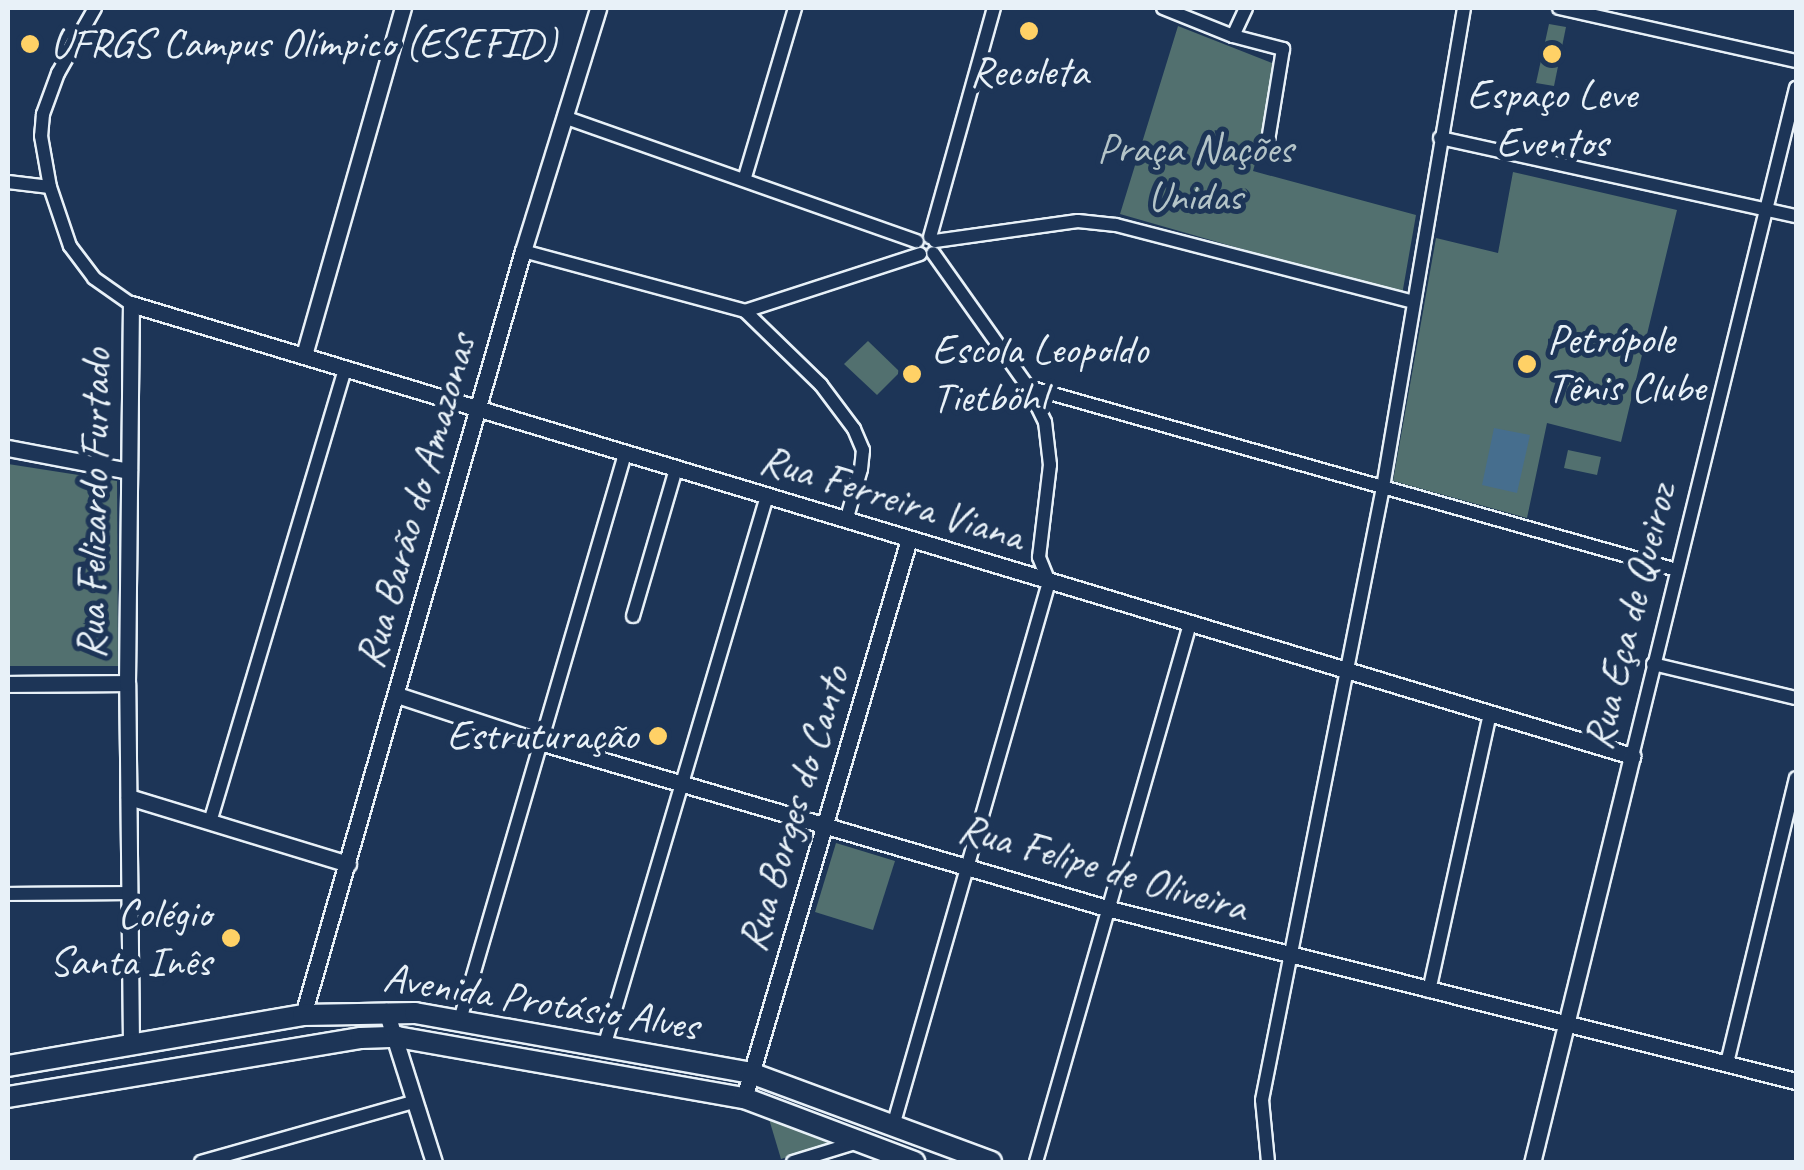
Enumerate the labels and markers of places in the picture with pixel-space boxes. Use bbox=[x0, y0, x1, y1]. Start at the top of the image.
place label: UFRGS Campus Olímpico (ESEFID) bbox=[50, 19, 556, 69]
marker: Recoleta bbox=[1018, 20, 1040, 42]
marker: UFRGS Campus Olímpico (ESEFID) bbox=[19, 33, 41, 55]
marker: Espaço Leve Eventos bbox=[1541, 43, 1563, 65]
place label: Recoleta bbox=[970, 47, 1088, 97]
place label: Espaço Leve Eventos bbox=[1467, 70, 1637, 168]
place label: Petrópole Tênis Clube bbox=[1547, 315, 1706, 414]
place label: Escola Leopoldo Tietböhl bbox=[932, 325, 1148, 424]
marker: Petrópole Tênis Clube bbox=[1516, 353, 1538, 375]
marker: Escola Leopoldo Tietböhl bbox=[901, 363, 923, 385]
place label: Estruturação bbox=[447, 711, 638, 761]
marker: Estruturação bbox=[647, 725, 669, 747]
place label: Colégio Santa Inês bbox=[50, 889, 211, 988]
marker: Colégio Santa Inês bbox=[220, 927, 242, 949]

